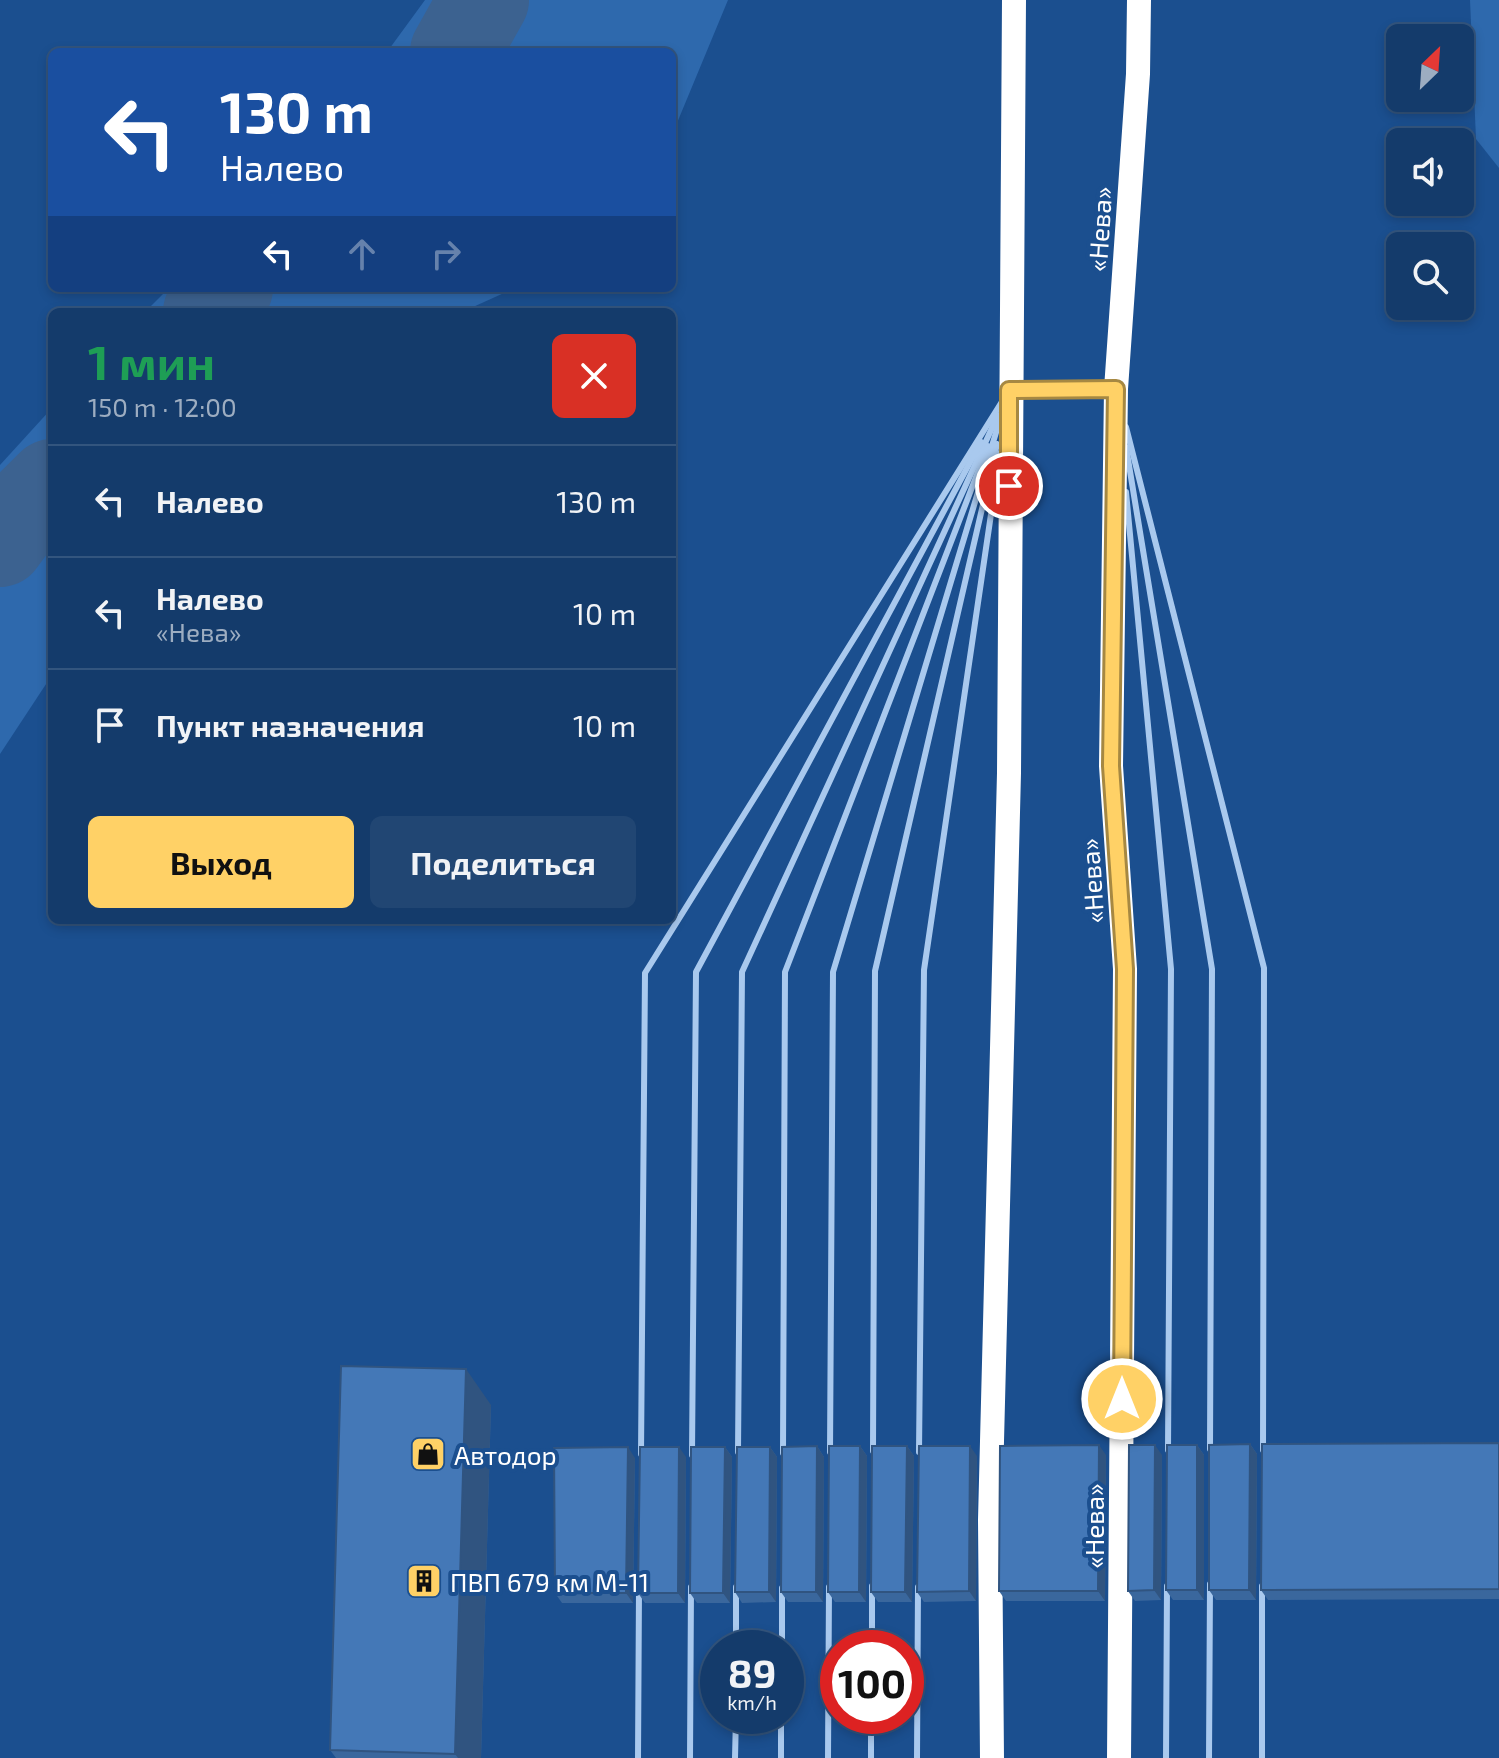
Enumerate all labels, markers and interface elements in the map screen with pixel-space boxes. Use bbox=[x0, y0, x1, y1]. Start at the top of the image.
north arrow bbox=[1386, 24, 1474, 112]
map controls bbox=[1386, 24, 1474, 320]
text: 130 m bbox=[220, 77, 373, 144]
icon: left bbox=[88, 80, 192, 184]
button: sound bbox=[1386, 128, 1474, 216]
text: Налево bbox=[220, 145, 344, 188]
street label: «Нева» bbox=[1081, 185, 1117, 273]
icon: left bbox=[256, 232, 300, 276]
icon: ahead bbox=[340, 232, 384, 276]
icon: right bbox=[424, 232, 468, 276]
button: search bbox=[1386, 232, 1474, 320]
text: 1 мин bbox=[88, 332, 215, 390]
button: close bbox=[552, 334, 636, 418]
text: 150 m · 12:00 bbox=[88, 391, 237, 422]
pin bbox=[975, 452, 1043, 520]
icon: arrive bbox=[987, 464, 1031, 508]
icon: left bbox=[88, 479, 132, 523]
text: Налево bbox=[156, 483, 264, 519]
text: 130 m bbox=[556, 483, 636, 519]
text: Налево bbox=[156, 580, 264, 616]
icon: left bbox=[88, 591, 132, 635]
text: 10 m bbox=[573, 595, 636, 631]
text: «Нева» bbox=[156, 616, 241, 647]
icon: arrive bbox=[88, 703, 132, 747]
text: Пункт назначения bbox=[156, 707, 424, 743]
text: 10 m bbox=[573, 707, 636, 743]
button: Выход bbox=[88, 816, 354, 908]
button: Поделиться bbox=[370, 816, 636, 908]
street label: «Нева» bbox=[1073, 837, 1109, 925]
position arrow bbox=[1080, 1357, 1164, 1441]
shop icon: Автодор bbox=[409, 1435, 447, 1473]
place label: Автодор bbox=[454, 1439, 557, 1470]
street label: «Нева» bbox=[1078, 1483, 1109, 1569]
building icon: ПВП 679 км М-11 bbox=[405, 1562, 443, 1600]
place label: ПВП 679 км М-11 bbox=[450, 1566, 649, 1597]
speed limit sign: 100 bbox=[820, 1630, 924, 1734]
text: 89 bbox=[728, 1648, 776, 1696]
text: km/h bbox=[727, 1690, 777, 1714]

